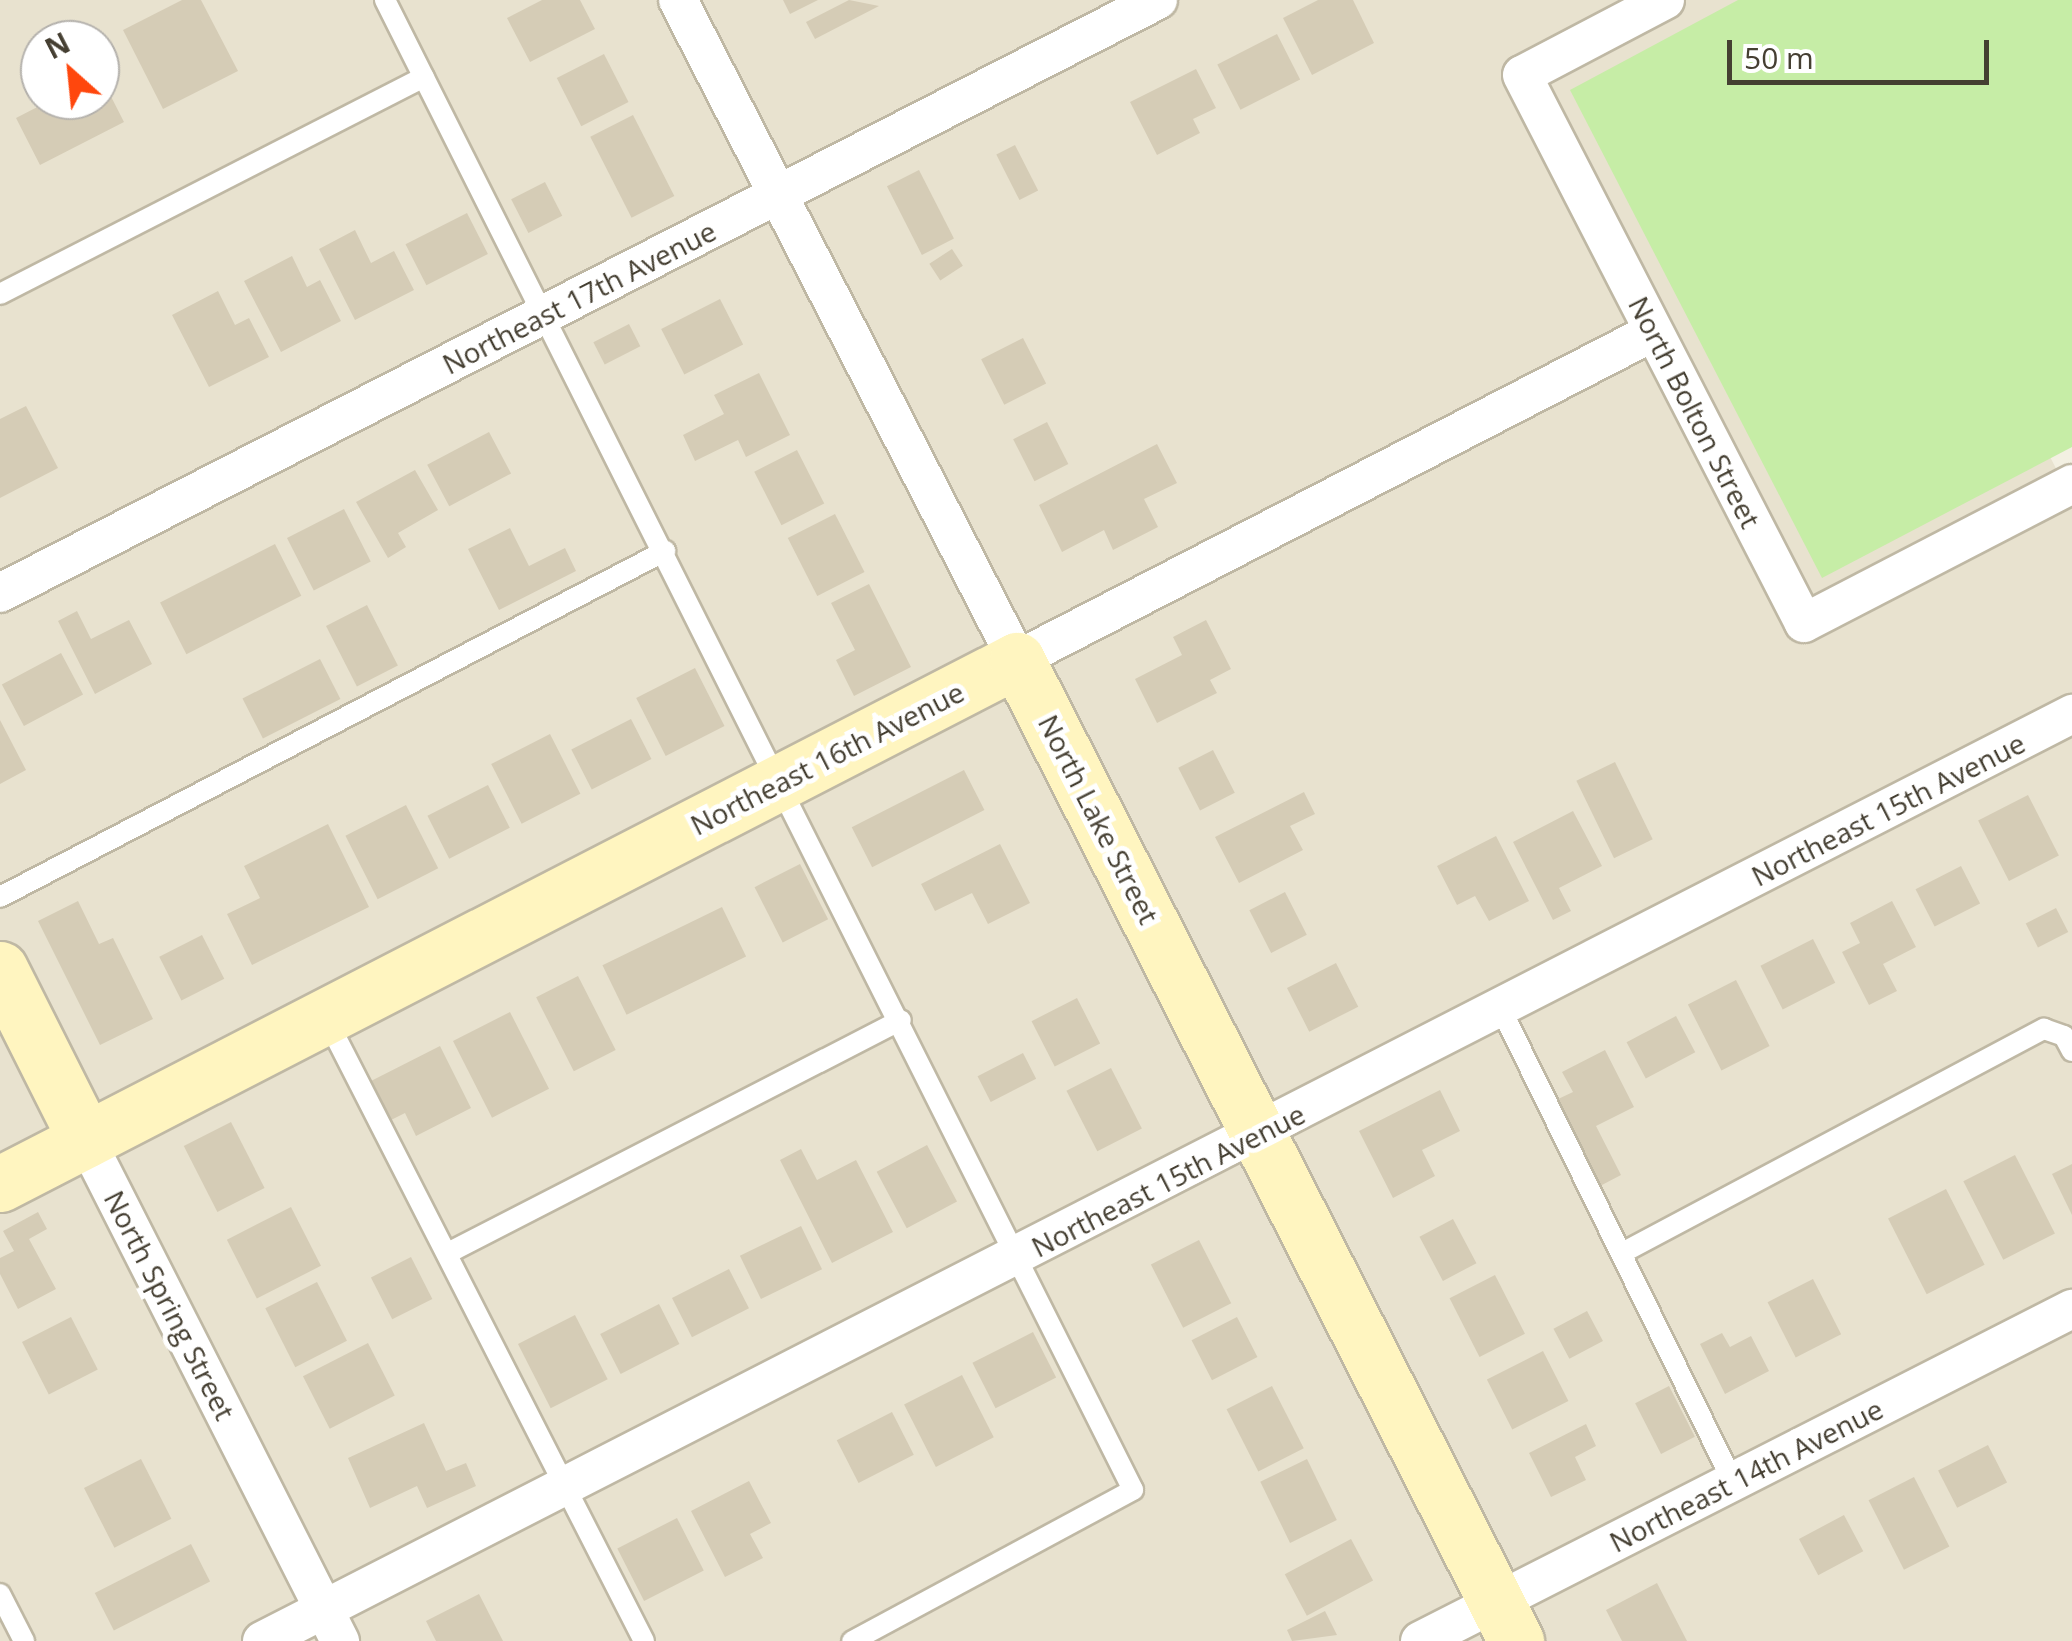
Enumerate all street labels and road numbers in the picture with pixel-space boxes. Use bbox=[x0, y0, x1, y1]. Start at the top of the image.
street label: Northeast 17th Avenue bbox=[437, 213, 721, 381]
street label: North Bolton Street bbox=[1622, 291, 1768, 533]
street label: Northeast 16th Avenue bbox=[685, 674, 969, 842]
street label: North Lake Street bbox=[1032, 709, 1166, 929]
street label: Northeast 15th Avenue bbox=[1746, 725, 2030, 893]
street label: Northeast 15th Avenue bbox=[1026, 1096, 1310, 1264]
street label: North Spring Street bbox=[98, 1185, 242, 1425]
street label: Northeast 14th Avenue bbox=[1604, 1391, 1888, 1559]

